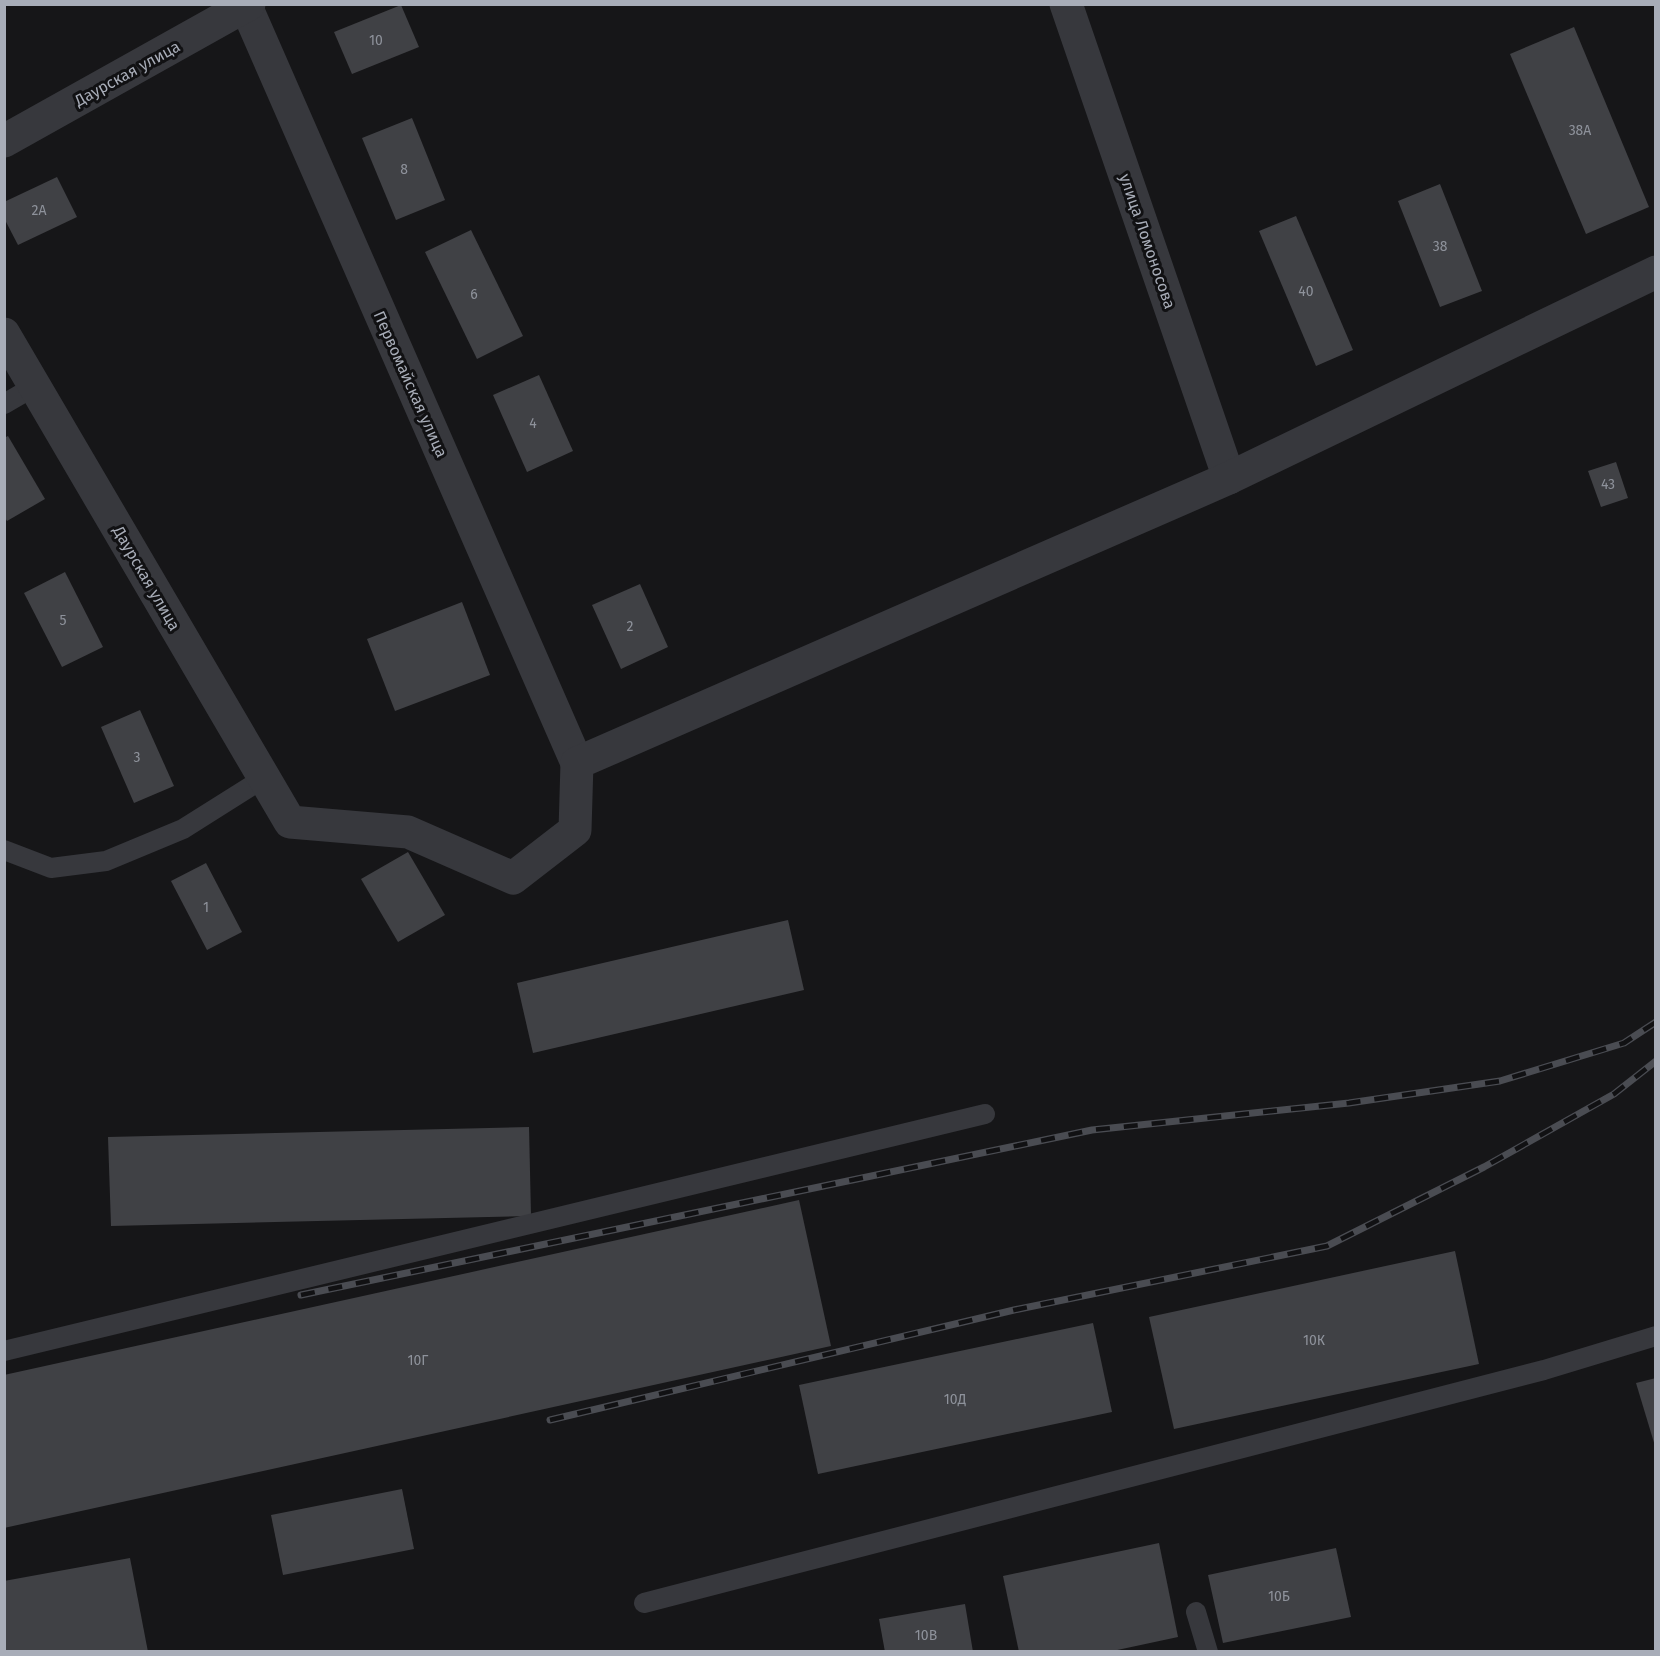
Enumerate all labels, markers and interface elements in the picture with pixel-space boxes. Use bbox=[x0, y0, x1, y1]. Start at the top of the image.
house number: 10 bbox=[369, 32, 383, 49]
street label: Даурская улица bbox=[70, 37, 183, 111]
house number: 38А bbox=[1569, 122, 1591, 139]
house number: 8 bbox=[400, 161, 408, 178]
street label: улица Ломоносова bbox=[1115, 171, 1180, 311]
house number: 2А bbox=[32, 202, 46, 219]
house number: 38 bbox=[1433, 238, 1448, 255]
house number: 40 bbox=[1298, 283, 1314, 300]
house number: 6 bbox=[470, 286, 478, 303]
street label: Первомайская улица bbox=[370, 308, 451, 460]
house number: 4 bbox=[529, 415, 537, 432]
house number: 43 bbox=[1601, 476, 1615, 493]
street label: Даурская улица bbox=[108, 522, 184, 634]
house number: 5 bbox=[59, 612, 67, 629]
house number: 2 bbox=[627, 618, 634, 635]
house number: 3 bbox=[134, 749, 141, 766]
house number: 1 bbox=[203, 899, 209, 916]
house number: 10К bbox=[1303, 1332, 1326, 1349]
house number: 10Г bbox=[408, 1352, 429, 1369]
house number: 10Д bbox=[944, 1391, 966, 1408]
house number: 10Б bbox=[1268, 1588, 1290, 1605]
house number: 10В bbox=[915, 1627, 937, 1644]

